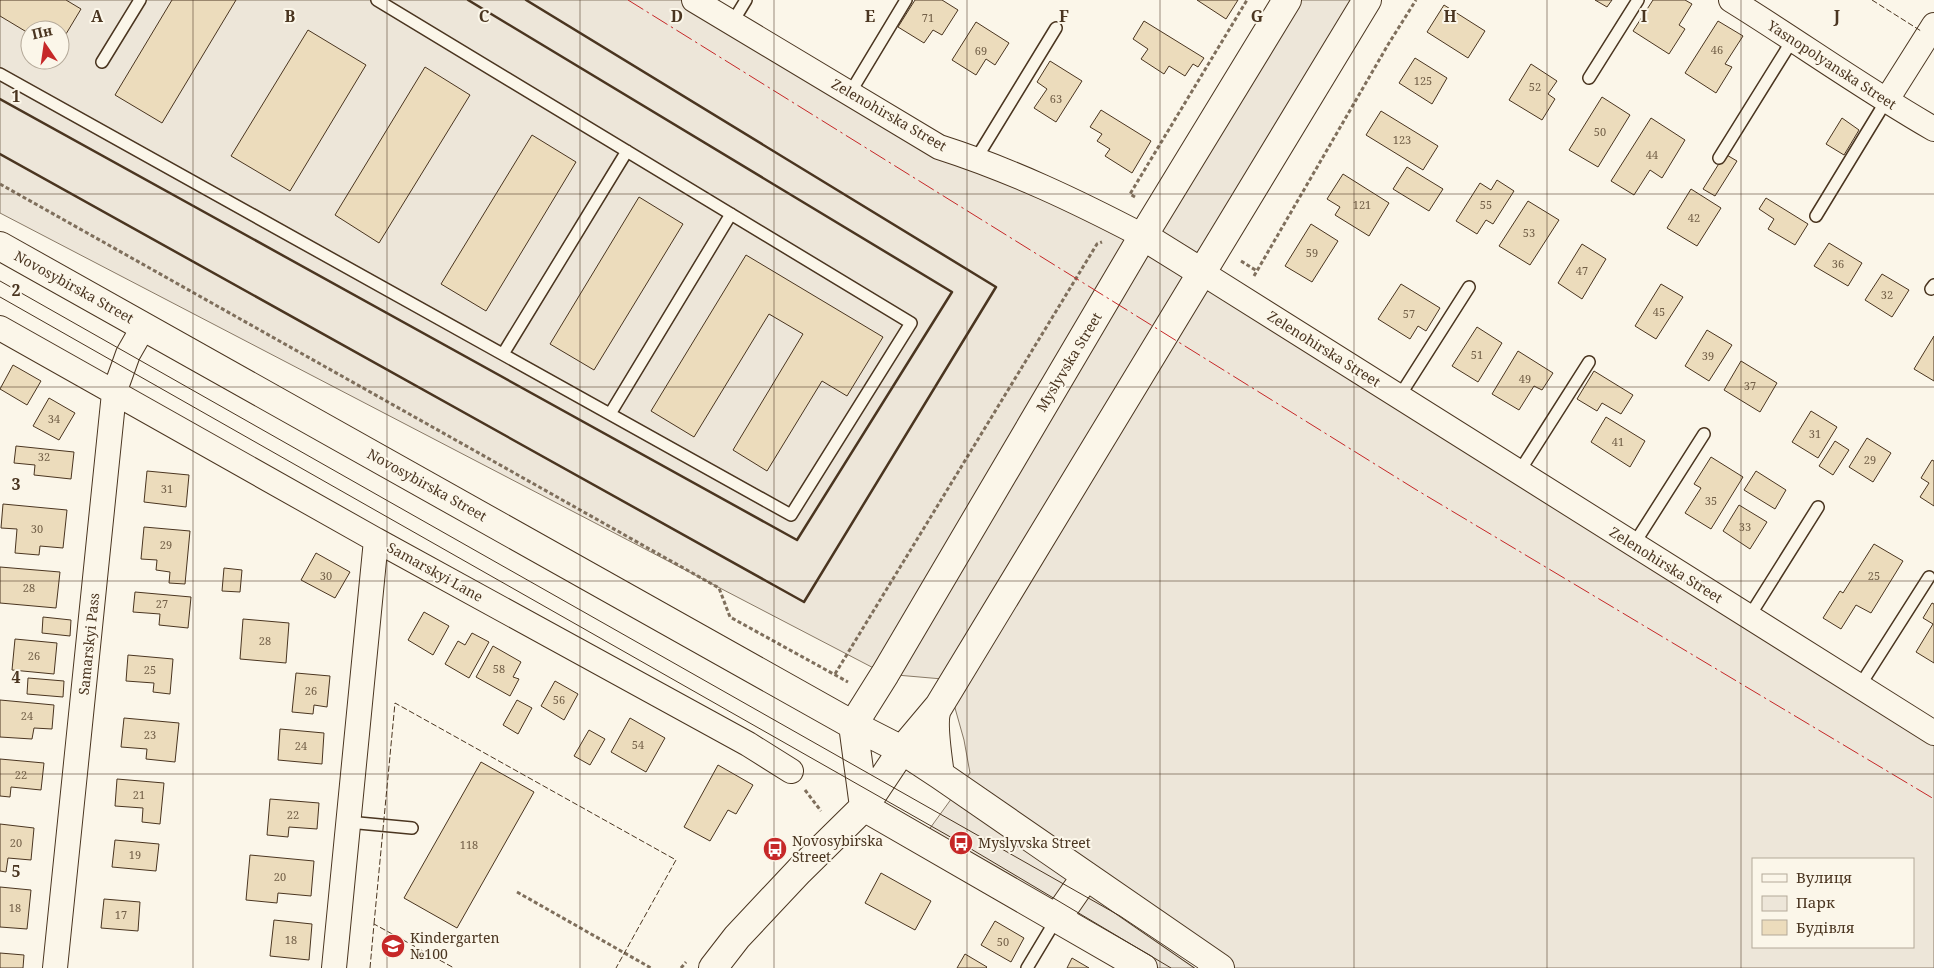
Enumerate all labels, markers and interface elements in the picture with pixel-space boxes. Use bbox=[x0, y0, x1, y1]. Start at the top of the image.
text: A bbox=[91, 5, 104, 27]
text: B bbox=[285, 5, 296, 27]
text: C bbox=[479, 5, 490, 27]
text: D bbox=[671, 5, 683, 27]
text: E bbox=[865, 5, 875, 27]
text: F bbox=[1059, 5, 1069, 27]
text: G bbox=[1251, 5, 1263, 27]
text: H bbox=[1443, 5, 1457, 27]
text: I bbox=[1641, 5, 1647, 27]
text: J bbox=[1833, 5, 1841, 27]
house number: 71 bbox=[922, 10, 934, 25]
street label: Yasnopolyanska Street bbox=[1763, 15, 1900, 113]
north arrow bbox=[20, 20, 70, 70]
text: Пн bbox=[30, 20, 55, 43]
house number: 46 bbox=[1711, 42, 1723, 57]
house number: 69 bbox=[975, 43, 987, 58]
house number: 125 bbox=[1414, 73, 1432, 88]
street label: Zelenohirska Street bbox=[828, 74, 950, 155]
house number: 52 bbox=[1529, 79, 1541, 94]
text: 1 bbox=[11, 85, 21, 107]
house number: 63 bbox=[1050, 91, 1062, 106]
house number: 50 bbox=[1594, 124, 1606, 139]
house number: 123 bbox=[1393, 132, 1411, 147]
house number: 44 bbox=[1646, 147, 1658, 162]
house number: 121 bbox=[1353, 197, 1371, 212]
house number: 55 bbox=[1480, 197, 1492, 212]
house number: 42 bbox=[1688, 210, 1700, 225]
house number: 53 bbox=[1523, 225, 1535, 240]
house number: 59 bbox=[1306, 245, 1318, 260]
street label: Novosybirska Street bbox=[11, 246, 137, 327]
house number: 36 bbox=[1832, 256, 1844, 271]
house number: 47 bbox=[1576, 263, 1588, 278]
text: 2 bbox=[11, 279, 21, 301]
house number: 32 bbox=[1881, 287, 1893, 302]
house number: 45 bbox=[1653, 304, 1665, 319]
street label: Zelenohirska Street bbox=[1264, 306, 1384, 391]
house number: 57 bbox=[1403, 306, 1415, 321]
street label: Myslyvska Street bbox=[1031, 308, 1106, 415]
house number: 51 bbox=[1471, 347, 1483, 362]
house number: 39 bbox=[1702, 348, 1714, 363]
house number: 49 bbox=[1519, 371, 1531, 386]
house number: 37 bbox=[1744, 378, 1756, 393]
house number: 34 bbox=[48, 411, 60, 426]
house number: 31 bbox=[1809, 426, 1821, 441]
house number: 41 bbox=[1612, 434, 1624, 449]
street label: Novosybirska Street bbox=[364, 444, 490, 525]
house number: 32 bbox=[38, 449, 50, 464]
house number: 29 bbox=[1864, 452, 1876, 467]
text: 3 bbox=[11, 473, 21, 495]
house number: 31 bbox=[161, 481, 173, 496]
house number: 35 bbox=[1705, 493, 1717, 508]
house number: 33 bbox=[1739, 519, 1751, 534]
house number: 30 bbox=[31, 521, 43, 536]
street label: Zelenohirska Street bbox=[1606, 522, 1726, 607]
house number: 29 bbox=[160, 537, 172, 552]
street label: Samarskyi Lane bbox=[384, 537, 487, 606]
house number: 30 bbox=[320, 568, 332, 583]
house number: 25 bbox=[1868, 568, 1880, 583]
house number: 28 bbox=[23, 580, 35, 595]
street label: Samarskyi Pass bbox=[74, 592, 103, 696]
house number: 27 bbox=[156, 596, 168, 611]
house number: 28 bbox=[259, 633, 271, 648]
house number: 26 bbox=[28, 648, 40, 663]
house number: 58 bbox=[493, 661, 505, 676]
house number: 25 bbox=[144, 662, 156, 677]
text: 4 bbox=[11, 666, 21, 688]
house number: 26 bbox=[305, 683, 317, 698]
house number: 56 bbox=[553, 692, 565, 707]
house number: 24 bbox=[21, 708, 33, 723]
house number: 23 bbox=[144, 727, 156, 742]
house number: 54 bbox=[632, 737, 644, 752]
house number: 24 bbox=[295, 738, 307, 753]
house number: 22 bbox=[15, 767, 27, 782]
house number: 21 bbox=[133, 787, 145, 802]
house number: 22 bbox=[287, 807, 299, 822]
bus stop icon: Myslyvska Street bbox=[948, 830, 974, 856]
place label: Novosybirska Street bbox=[792, 831, 883, 866]
place label: Myslyvska Street bbox=[978, 833, 1091, 852]
house number: 20 bbox=[10, 835, 22, 850]
bus stop icon: Novosybirska Street bbox=[762, 836, 788, 862]
house number: 118 bbox=[460, 837, 478, 852]
house number: 19 bbox=[129, 847, 141, 862]
legend bbox=[1752, 858, 1914, 948]
text: 5 bbox=[11, 860, 21, 882]
text: Вулиця bbox=[1796, 867, 1852, 887]
house number: 20 bbox=[274, 869, 286, 884]
text: Парк bbox=[1796, 892, 1835, 912]
house number: 18 bbox=[9, 900, 21, 915]
house number: 17 bbox=[115, 907, 127, 922]
text: Будівля bbox=[1796, 917, 1854, 937]
place label: Kindergarten №100 bbox=[410, 928, 499, 963]
house number: 18 bbox=[285, 932, 297, 947]
school or university icon: Kindergarten №100 bbox=[380, 933, 406, 959]
house number: 50 bbox=[997, 934, 1009, 949]

